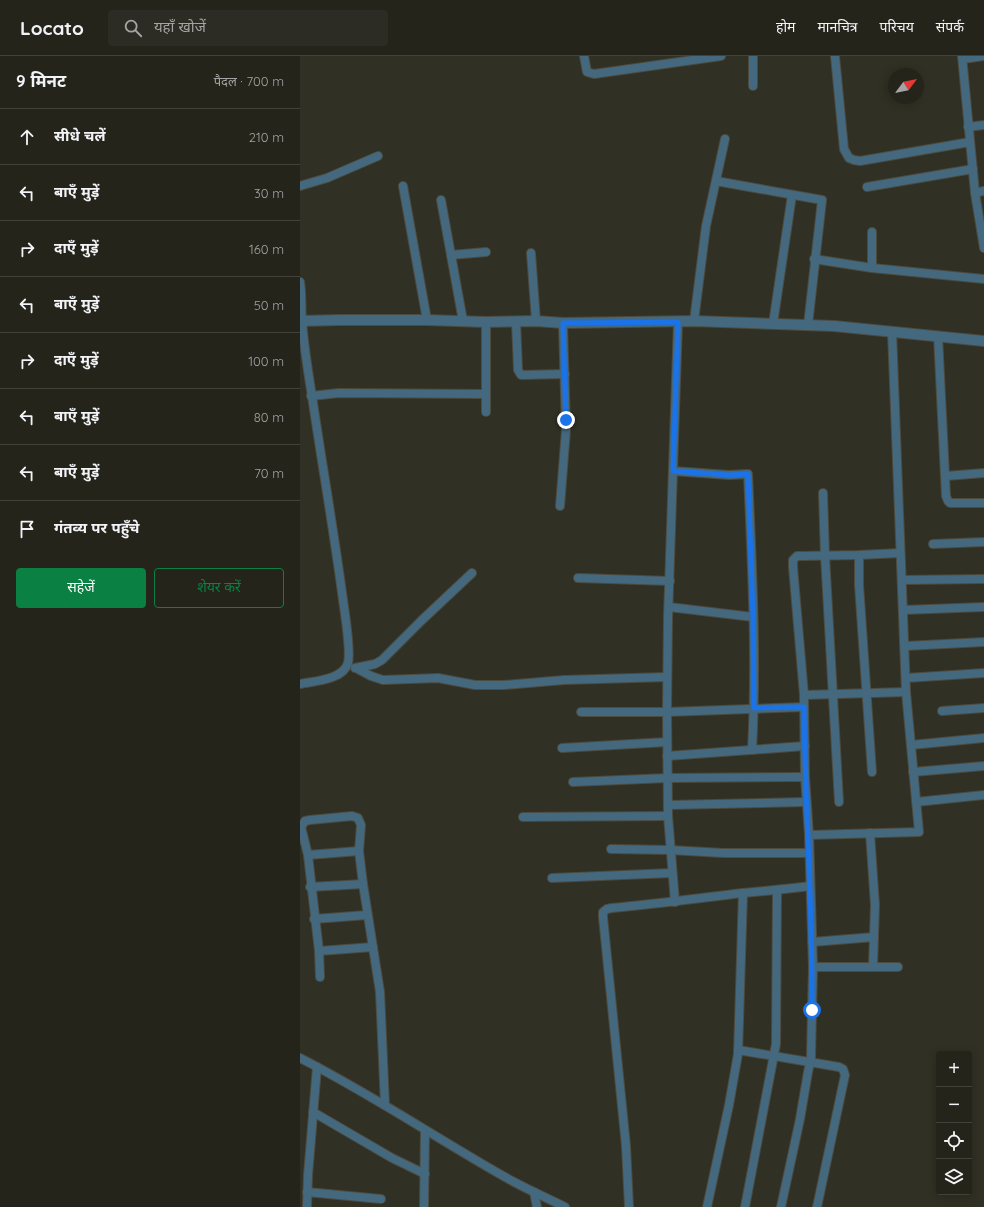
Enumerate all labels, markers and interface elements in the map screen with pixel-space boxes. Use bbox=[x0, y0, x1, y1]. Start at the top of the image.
search box bbox=[108, 10, 388, 46]
text: Locato bbox=[20, 16, 84, 40]
icon: search bbox=[122, 17, 144, 39]
text: यहाँ खोजें bbox=[154, 17, 206, 36]
text: होम bbox=[776, 18, 795, 36]
text: मानचित्र bbox=[817, 18, 858, 36]
text: परिचय bbox=[880, 18, 914, 36]
text: संपर्क bbox=[936, 18, 964, 36]
north arrow bbox=[888, 68, 924, 104]
text: 9 मिनट bbox=[16, 70, 66, 91]
text: पैदल · 700 m bbox=[214, 73, 284, 89]
icon: ahead bbox=[16, 126, 38, 148]
text: सीधे चलें bbox=[54, 126, 105, 145]
text: 210 m bbox=[249, 129, 284, 145]
icon: left bbox=[16, 182, 38, 204]
text: बाएँ मुड़ें bbox=[54, 182, 99, 201]
text: 30 m bbox=[254, 185, 284, 201]
icon: right bbox=[16, 238, 38, 260]
text: दाएँ मुड़ें bbox=[54, 238, 98, 257]
text: 160 m bbox=[249, 241, 284, 257]
icon: left bbox=[16, 294, 38, 316]
text: बाएँ मुड़ें bbox=[54, 294, 99, 313]
text: 50 m bbox=[254, 297, 284, 313]
icon: right bbox=[16, 350, 38, 372]
text: दाएँ मुड़ें bbox=[54, 350, 98, 369]
text: 100 m bbox=[248, 353, 284, 369]
icon: left bbox=[16, 406, 38, 428]
text: बाएँ मुड़ें bbox=[54, 406, 99, 425]
text: 80 m bbox=[254, 409, 284, 425]
route end bbox=[557, 411, 575, 429]
icon: left bbox=[16, 462, 38, 484]
text: बाएँ मुड़ें bbox=[54, 462, 99, 481]
text: 70 m bbox=[254, 465, 284, 481]
icon: arrive bbox=[16, 518, 38, 540]
text: गंतव्य पर पहुँचे bbox=[54, 518, 140, 537]
button: सहेजें bbox=[16, 568, 146, 608]
button: शेयर करें bbox=[154, 568, 284, 608]
route start bbox=[803, 1001, 821, 1019]
map controls bbox=[936, 1051, 972, 1195]
button: + bbox=[936, 1051, 972, 1087]
button: − bbox=[936, 1087, 972, 1123]
button: locate bbox=[936, 1123, 972, 1159]
button: layers bbox=[936, 1159, 972, 1195]

